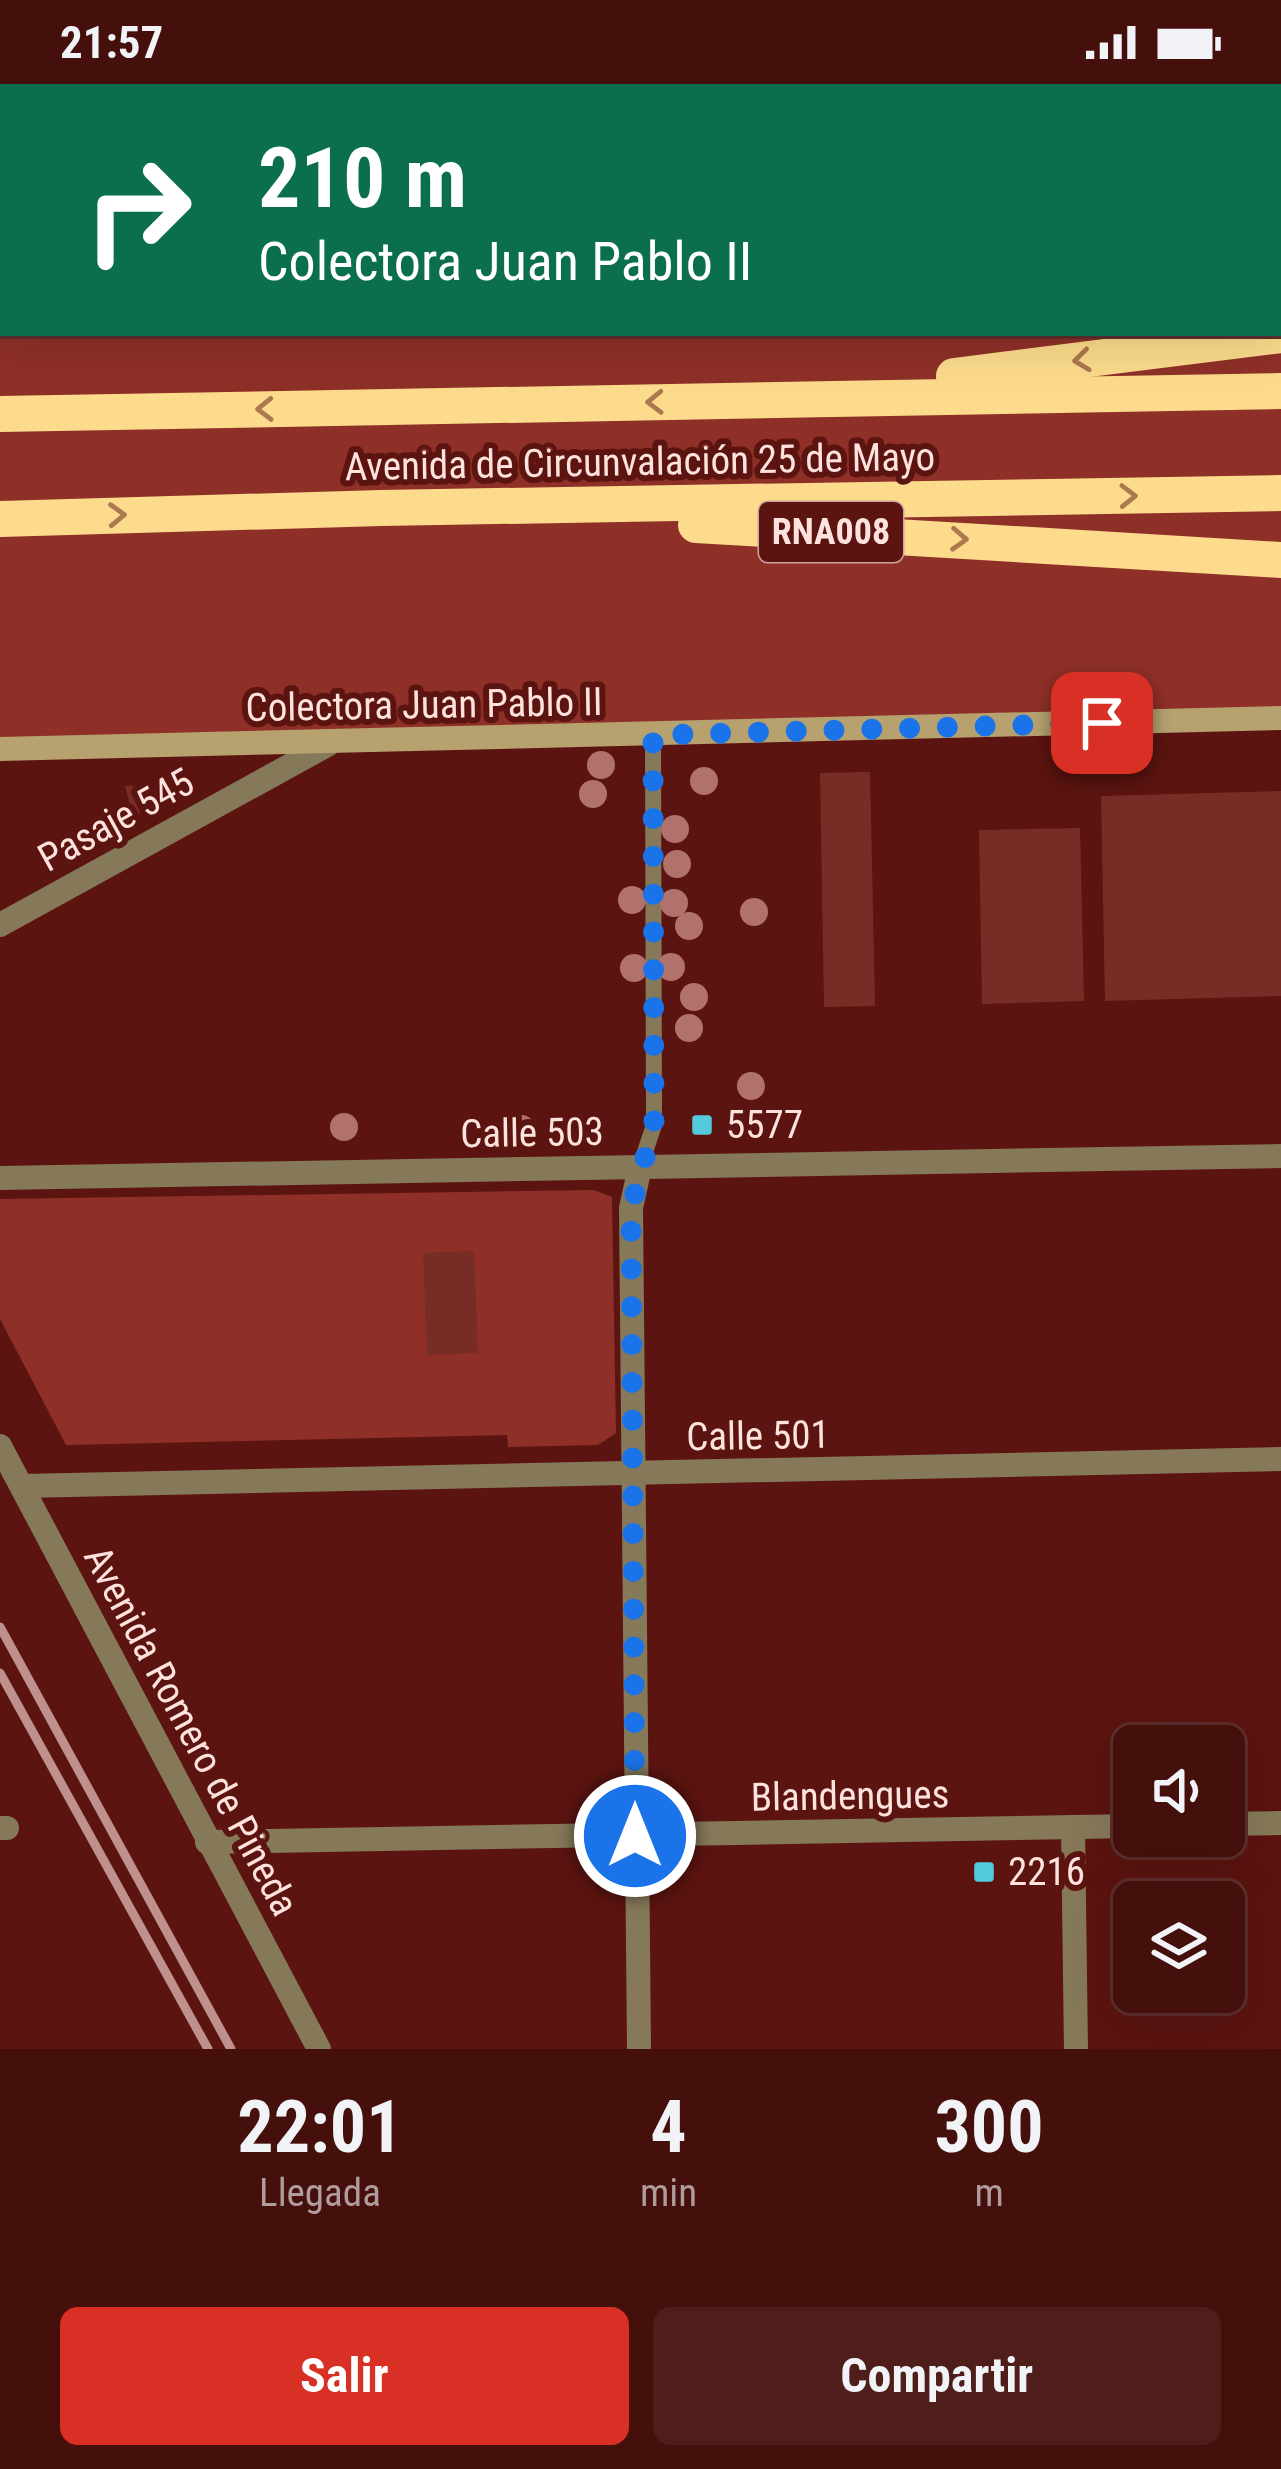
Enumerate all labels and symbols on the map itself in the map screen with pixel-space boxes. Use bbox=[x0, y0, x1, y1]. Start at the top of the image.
one-way arrow bbox=[1072, 346, 1091, 372]
one-way arrow bbox=[645, 388, 664, 414]
one-way arrow bbox=[255, 396, 274, 422]
street label: Avenida de Circunvalación 25 de Mayo bbox=[344, 434, 936, 490]
one-way arrow bbox=[1119, 483, 1138, 509]
road number: RNA008 bbox=[759, 502, 903, 562]
one-way arrow bbox=[108, 503, 127, 529]
one-way arrow bbox=[950, 526, 969, 552]
pin bbox=[1051, 672, 1153, 774]
street label: Colectora Juan Pablo II bbox=[245, 679, 603, 731]
street label: Pasaje 545 bbox=[30, 759, 202, 881]
place label: 5577 bbox=[726, 1102, 803, 1148]
street label: Calle 503 bbox=[460, 1109, 604, 1157]
marker: 5577 bbox=[689, 1112, 715, 1138]
street label: Calle 501 bbox=[686, 1412, 830, 1460]
street label: Avenida Romero de Pineda bbox=[74, 1539, 308, 1923]
street label: Blandengues bbox=[750, 1771, 950, 1821]
position arrow bbox=[572, 1773, 698, 1899]
place label: 2216 bbox=[1008, 1849, 1085, 1895]
marker: 2216 bbox=[971, 1859, 997, 1885]

